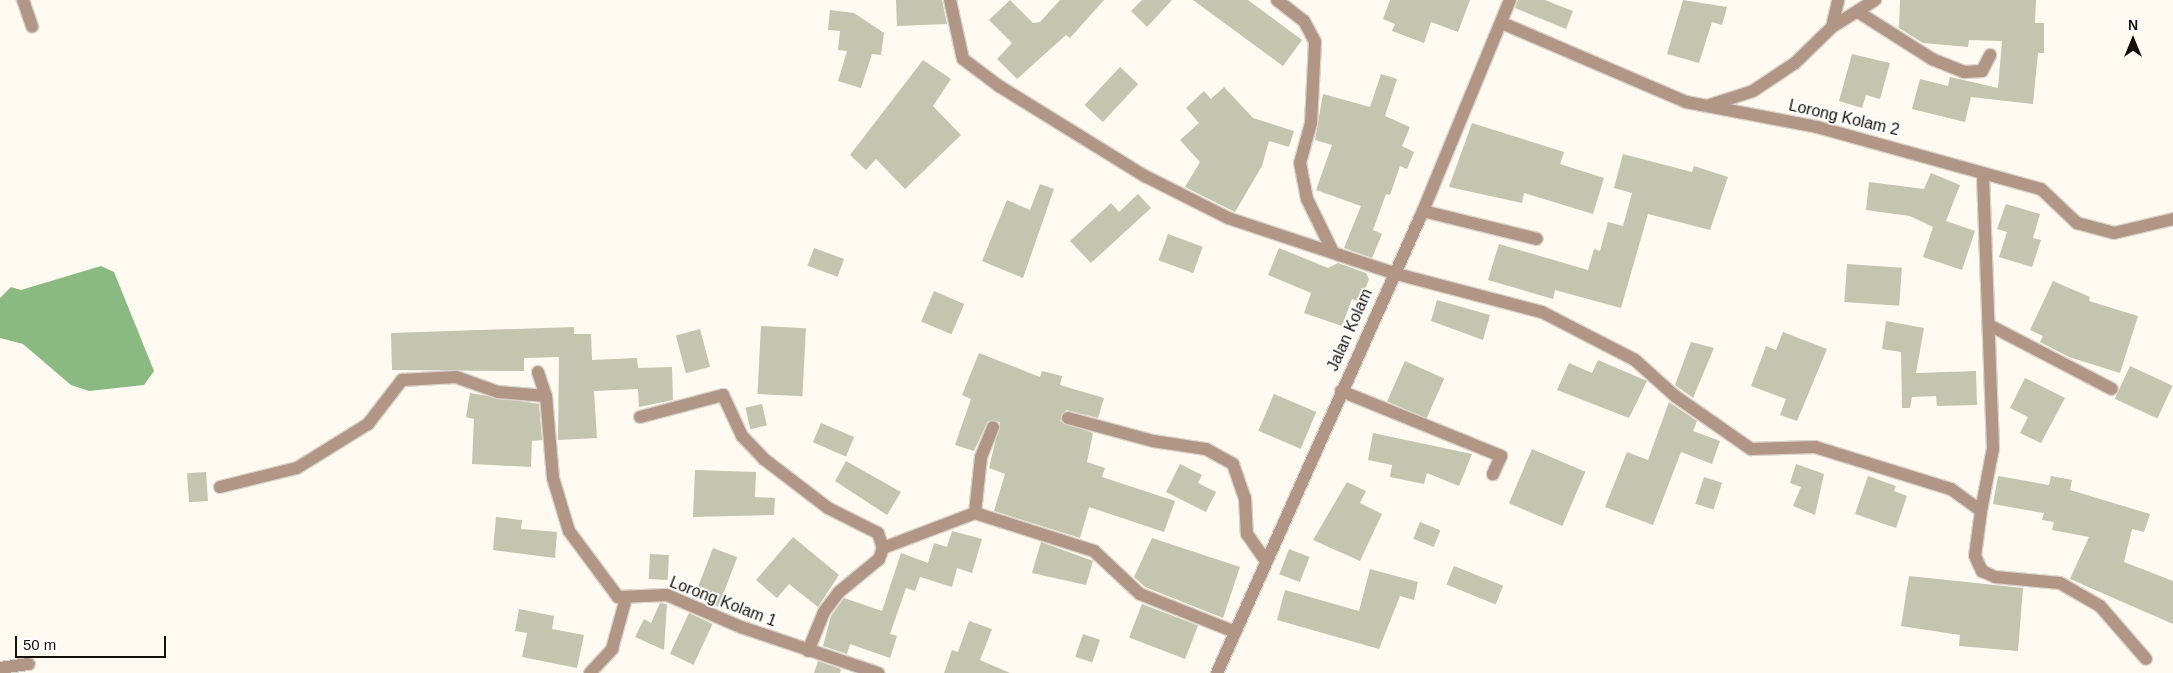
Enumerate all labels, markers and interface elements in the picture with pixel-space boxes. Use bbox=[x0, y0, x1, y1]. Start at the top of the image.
north arrow bbox=[2108, 15, 2158, 65]
text: N bbox=[2128, 17, 2138, 33]
street label: Lorong Kolam 2 bbox=[1787, 96, 1901, 140]
street label: Jalan Kolam bbox=[1323, 286, 1377, 374]
street label: Lorong Kolam 1 bbox=[667, 573, 779, 631]
scale bar bbox=[18, 626, 169, 658]
text: 50 m bbox=[23, 636, 56, 653]

